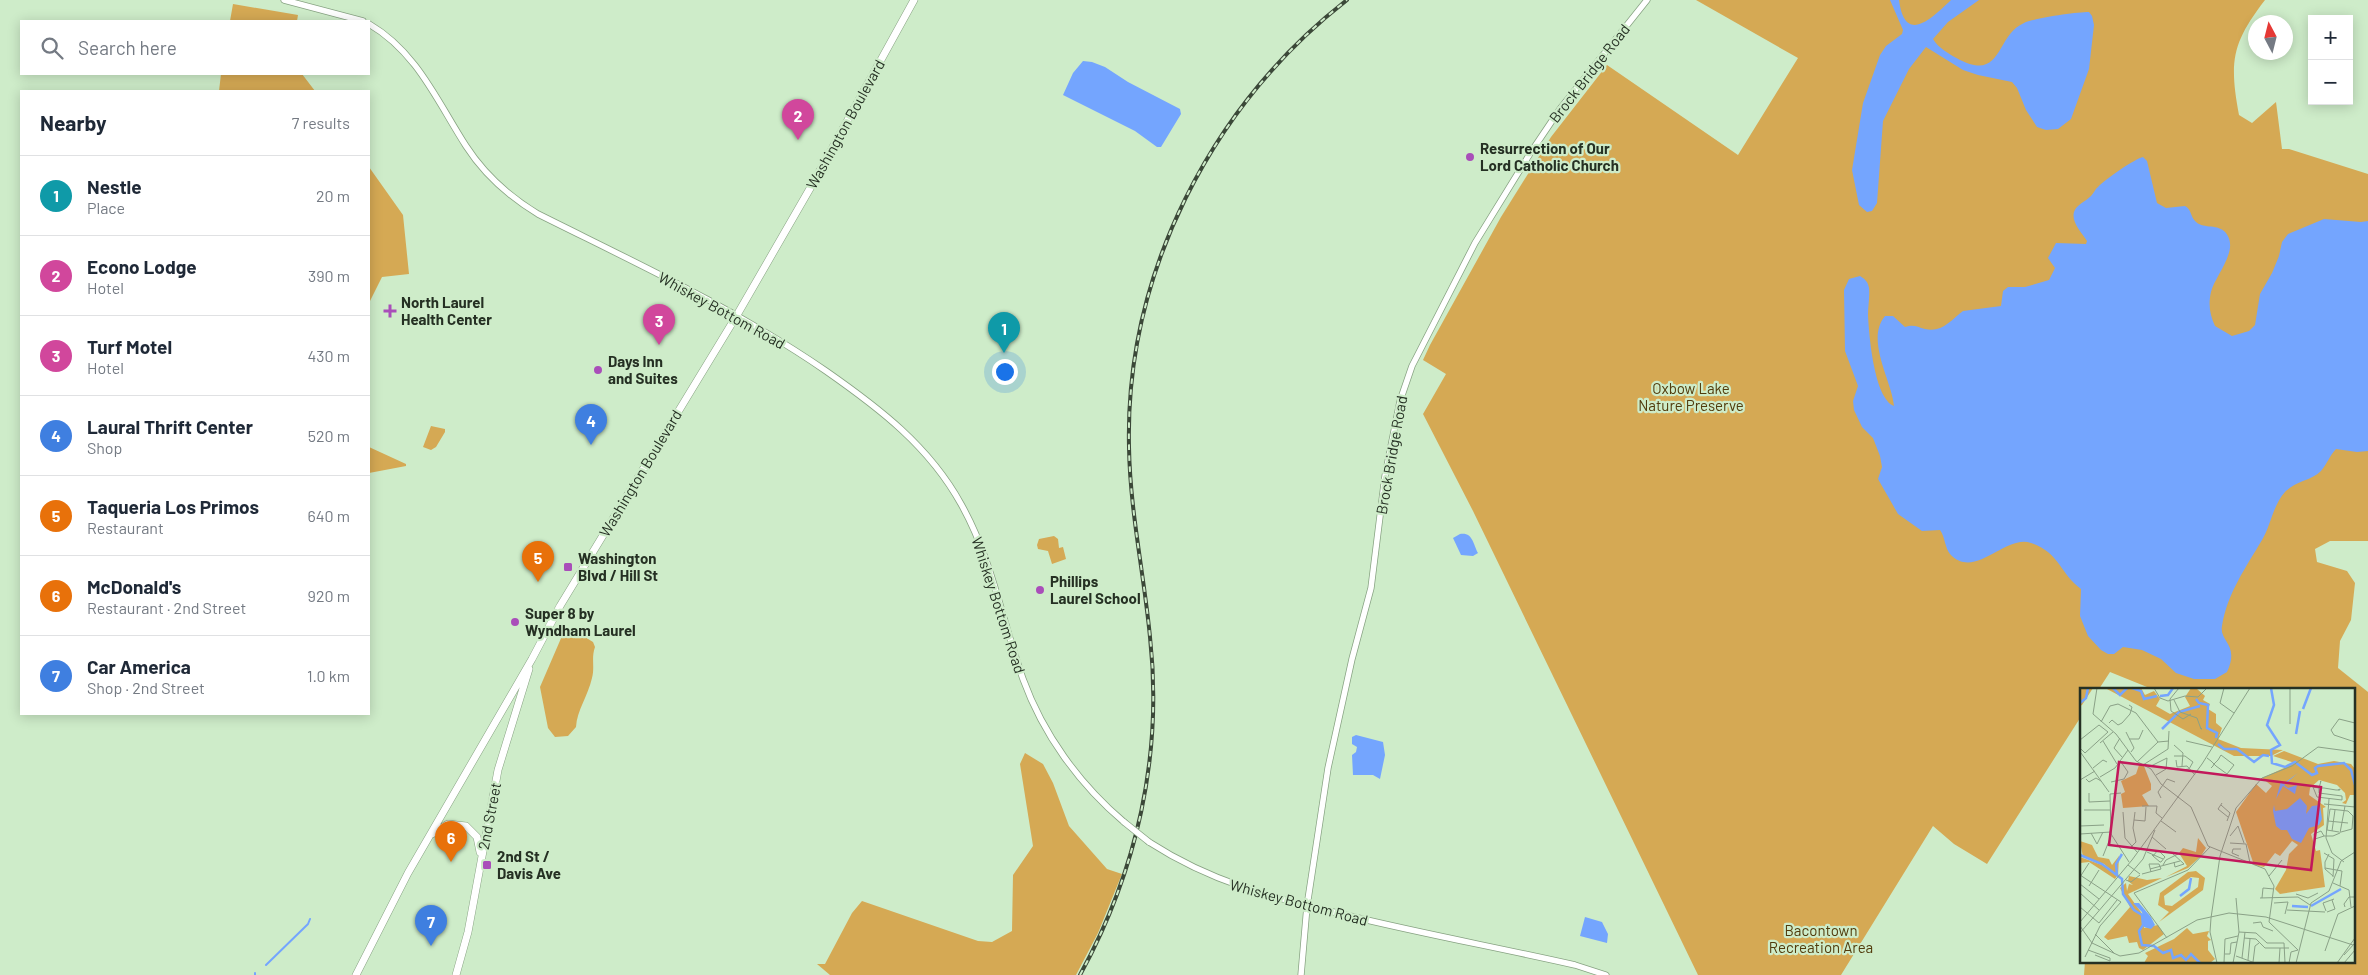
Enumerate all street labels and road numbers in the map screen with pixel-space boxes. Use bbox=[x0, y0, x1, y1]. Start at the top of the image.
street label: Brock Bridge Road bbox=[1545, 20, 1633, 126]
street label: Washington Boulevard bbox=[802, 56, 888, 192]
street label: Whiskey Bottom Road bbox=[655, 268, 789, 352]
street label: Brock Bridge Road bbox=[1372, 394, 1410, 516]
street label: Washington Boulevard bbox=[595, 406, 685, 540]
street label: Whiskey Bottom Road bbox=[968, 535, 1030, 675]
street label: 2nd Street bbox=[474, 781, 504, 851]
street label: Whiskey Bottom Road bbox=[1228, 875, 1370, 929]

